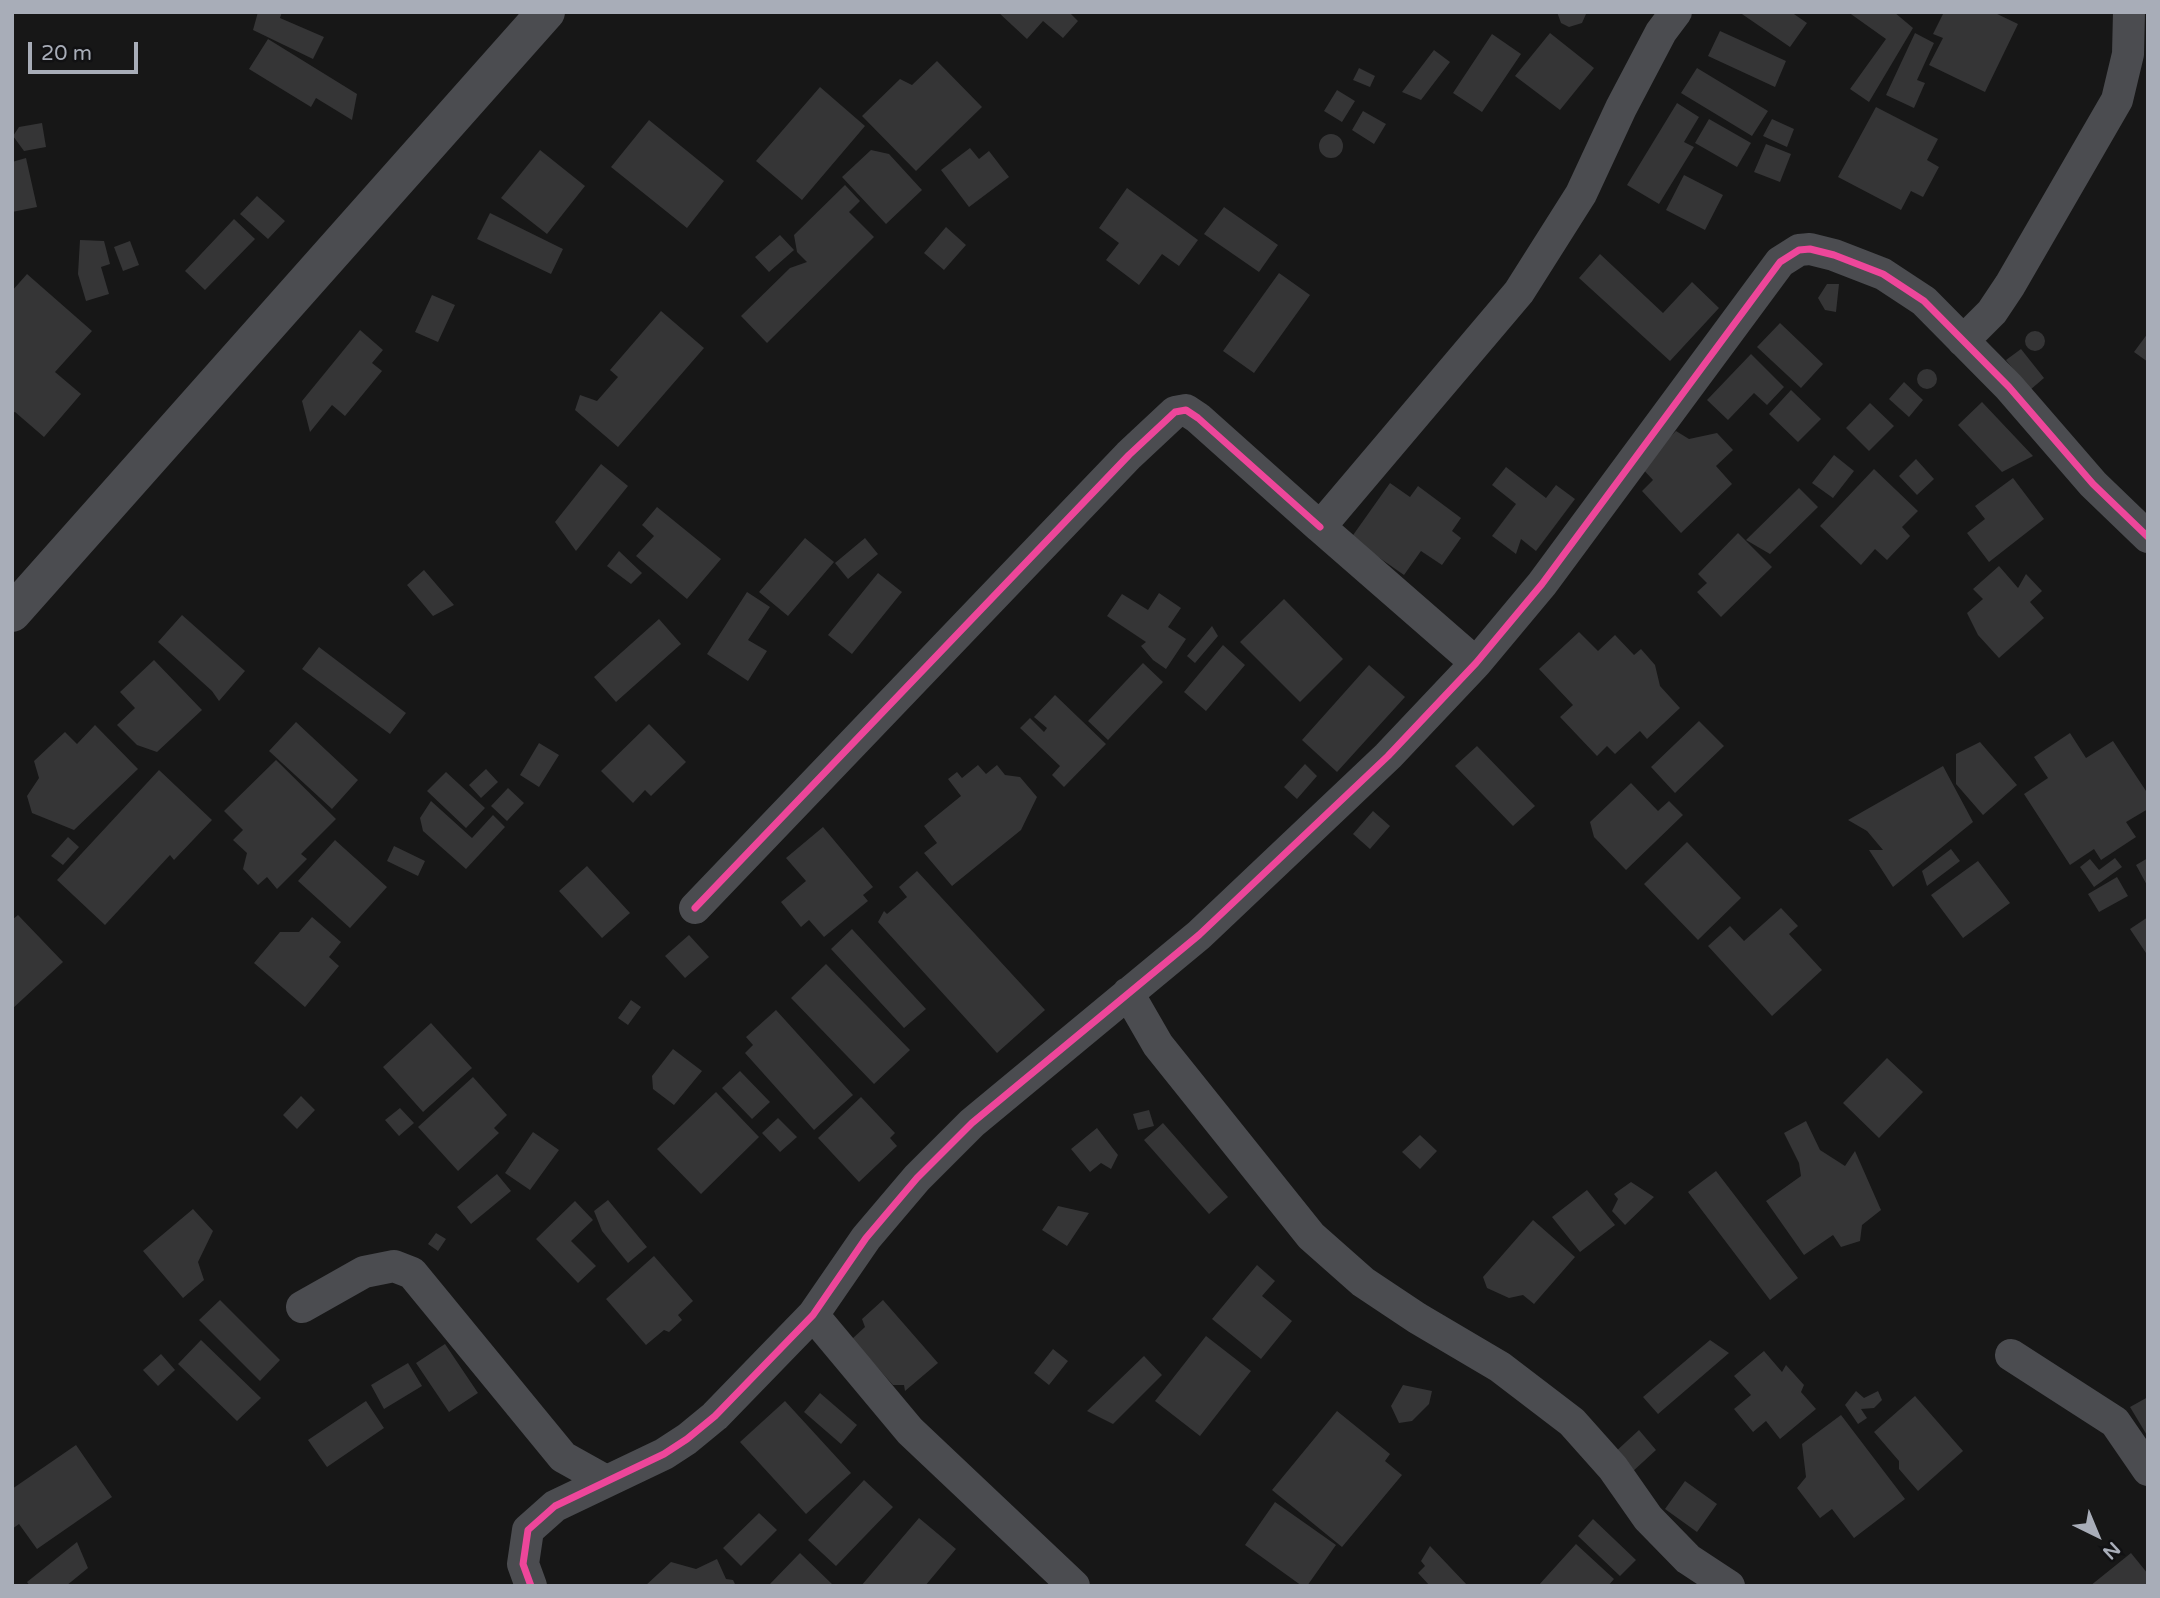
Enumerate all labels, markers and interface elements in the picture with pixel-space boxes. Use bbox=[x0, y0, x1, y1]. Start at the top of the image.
scale bar bbox=[32, 28, 142, 72]
text: 20 m bbox=[41, 41, 92, 66]
north arrow bbox=[2062, 1500, 2132, 1570]
text: N bbox=[2098, 1537, 2124, 1564]

